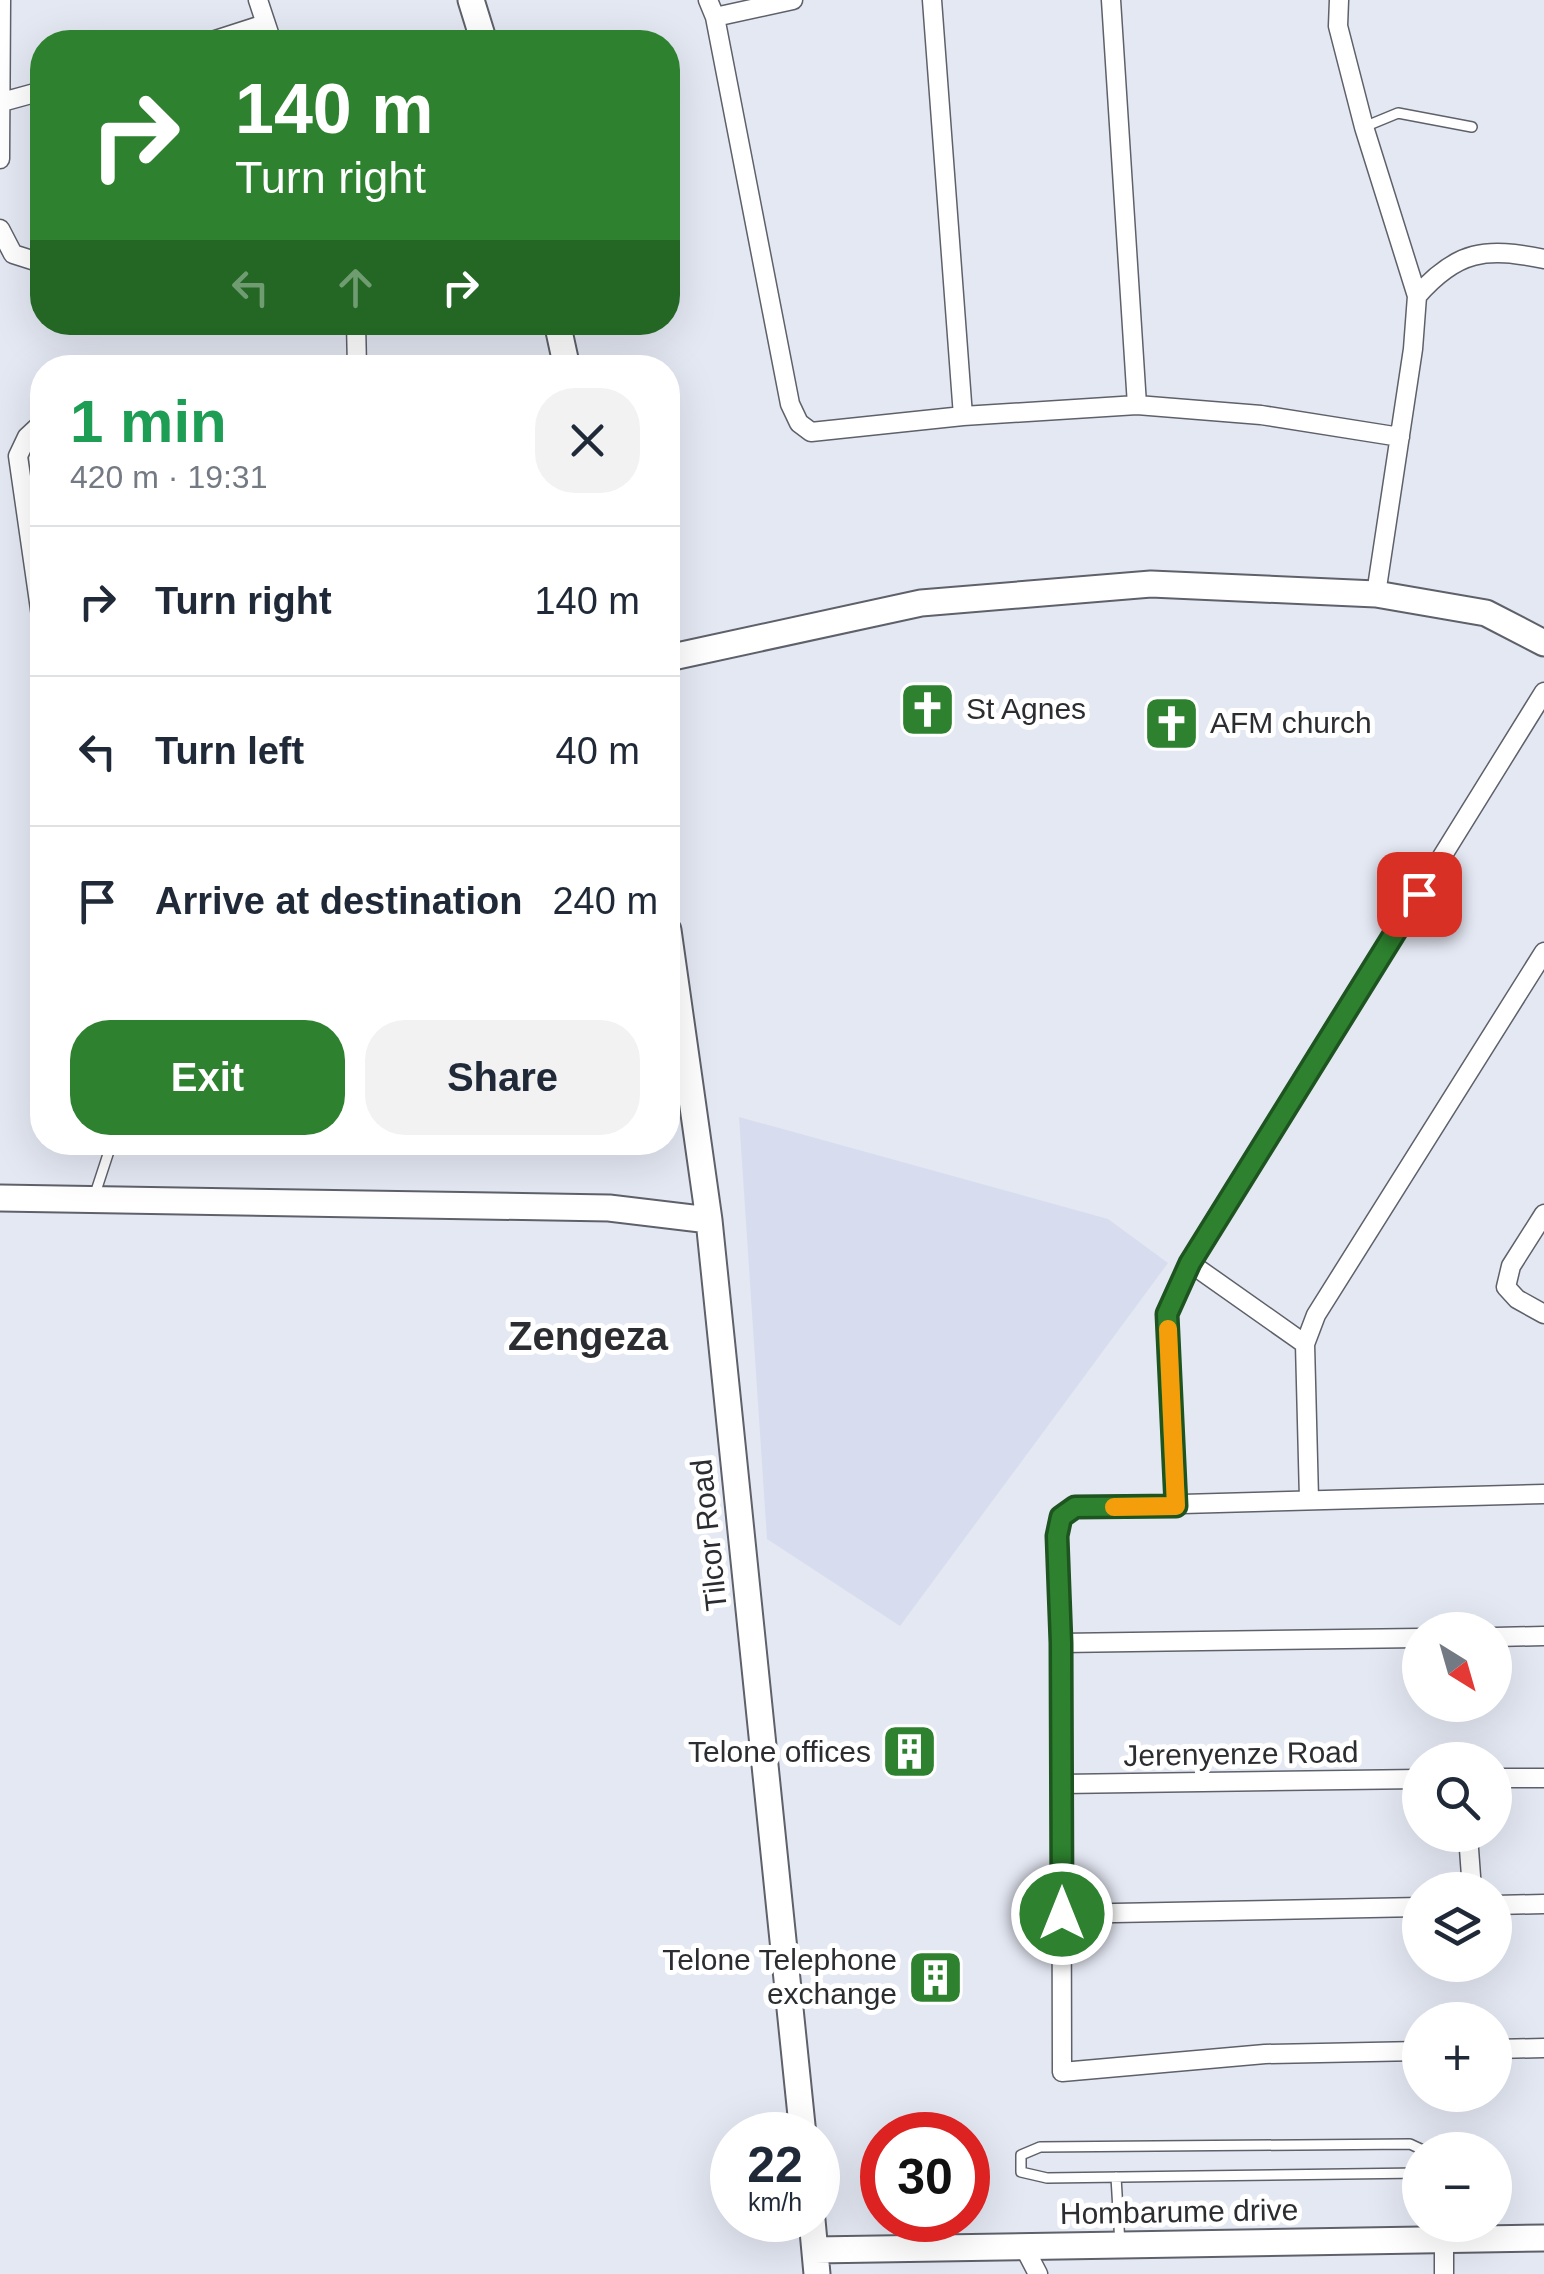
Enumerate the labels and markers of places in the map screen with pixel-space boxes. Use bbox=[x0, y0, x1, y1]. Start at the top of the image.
church icon: St Agnes bbox=[897, 679, 957, 739]
place label: St Agnes bbox=[966, 692, 1086, 725]
church icon: AFM church bbox=[1141, 693, 1201, 753]
place label: AFM church bbox=[1210, 706, 1372, 739]
pin bbox=[1377, 852, 1462, 937]
building icon: Telone offices bbox=[880, 1722, 940, 1782]
place label: Telone offices bbox=[688, 1735, 871, 1768]
place label: Telone Telephone exchange bbox=[662, 1943, 897, 2010]
building icon: Telone Telephone exchange bbox=[906, 1947, 966, 2007]

